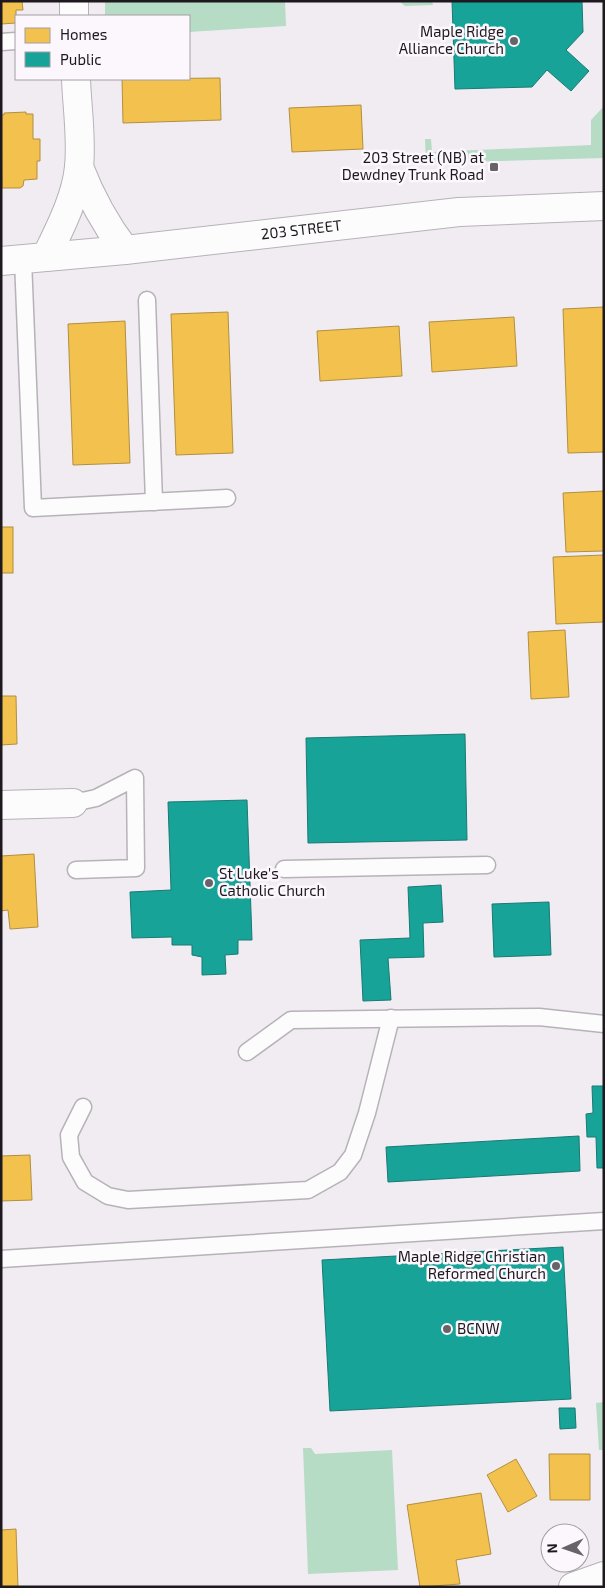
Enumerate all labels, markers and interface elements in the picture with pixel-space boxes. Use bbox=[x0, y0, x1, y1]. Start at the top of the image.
legend bbox=[15, 15, 190, 80]
place label: Maple Ridge Alliance Church bbox=[399, 22, 504, 57]
text: Homes bbox=[60, 25, 107, 43]
marker: Maple Ridge Alliance Church bbox=[508, 35, 520, 47]
text: Public bbox=[60, 50, 101, 68]
place label: 203 Street (NB) at Dewdney Trunk Road bbox=[342, 148, 484, 183]
marker: 203 Street (NB) at Dewdney Trunk Road bbox=[488, 161, 500, 173]
street label: 203 STREET bbox=[260, 215, 343, 242]
place label: St Luke's Catholic Church bbox=[219, 864, 325, 899]
marker: St Luke's Catholic Church bbox=[203, 877, 215, 889]
place label: Maple Ridge Christian Reformed Church bbox=[398, 1247, 546, 1282]
marker: Maple Ridge Christian Reformed Church bbox=[550, 1260, 562, 1272]
place label: BCNW bbox=[457, 1319, 500, 1337]
marker: BCNW bbox=[441, 1323, 453, 1335]
north arrow bbox=[540, 1523, 590, 1573]
text: N bbox=[543, 1543, 560, 1554]

